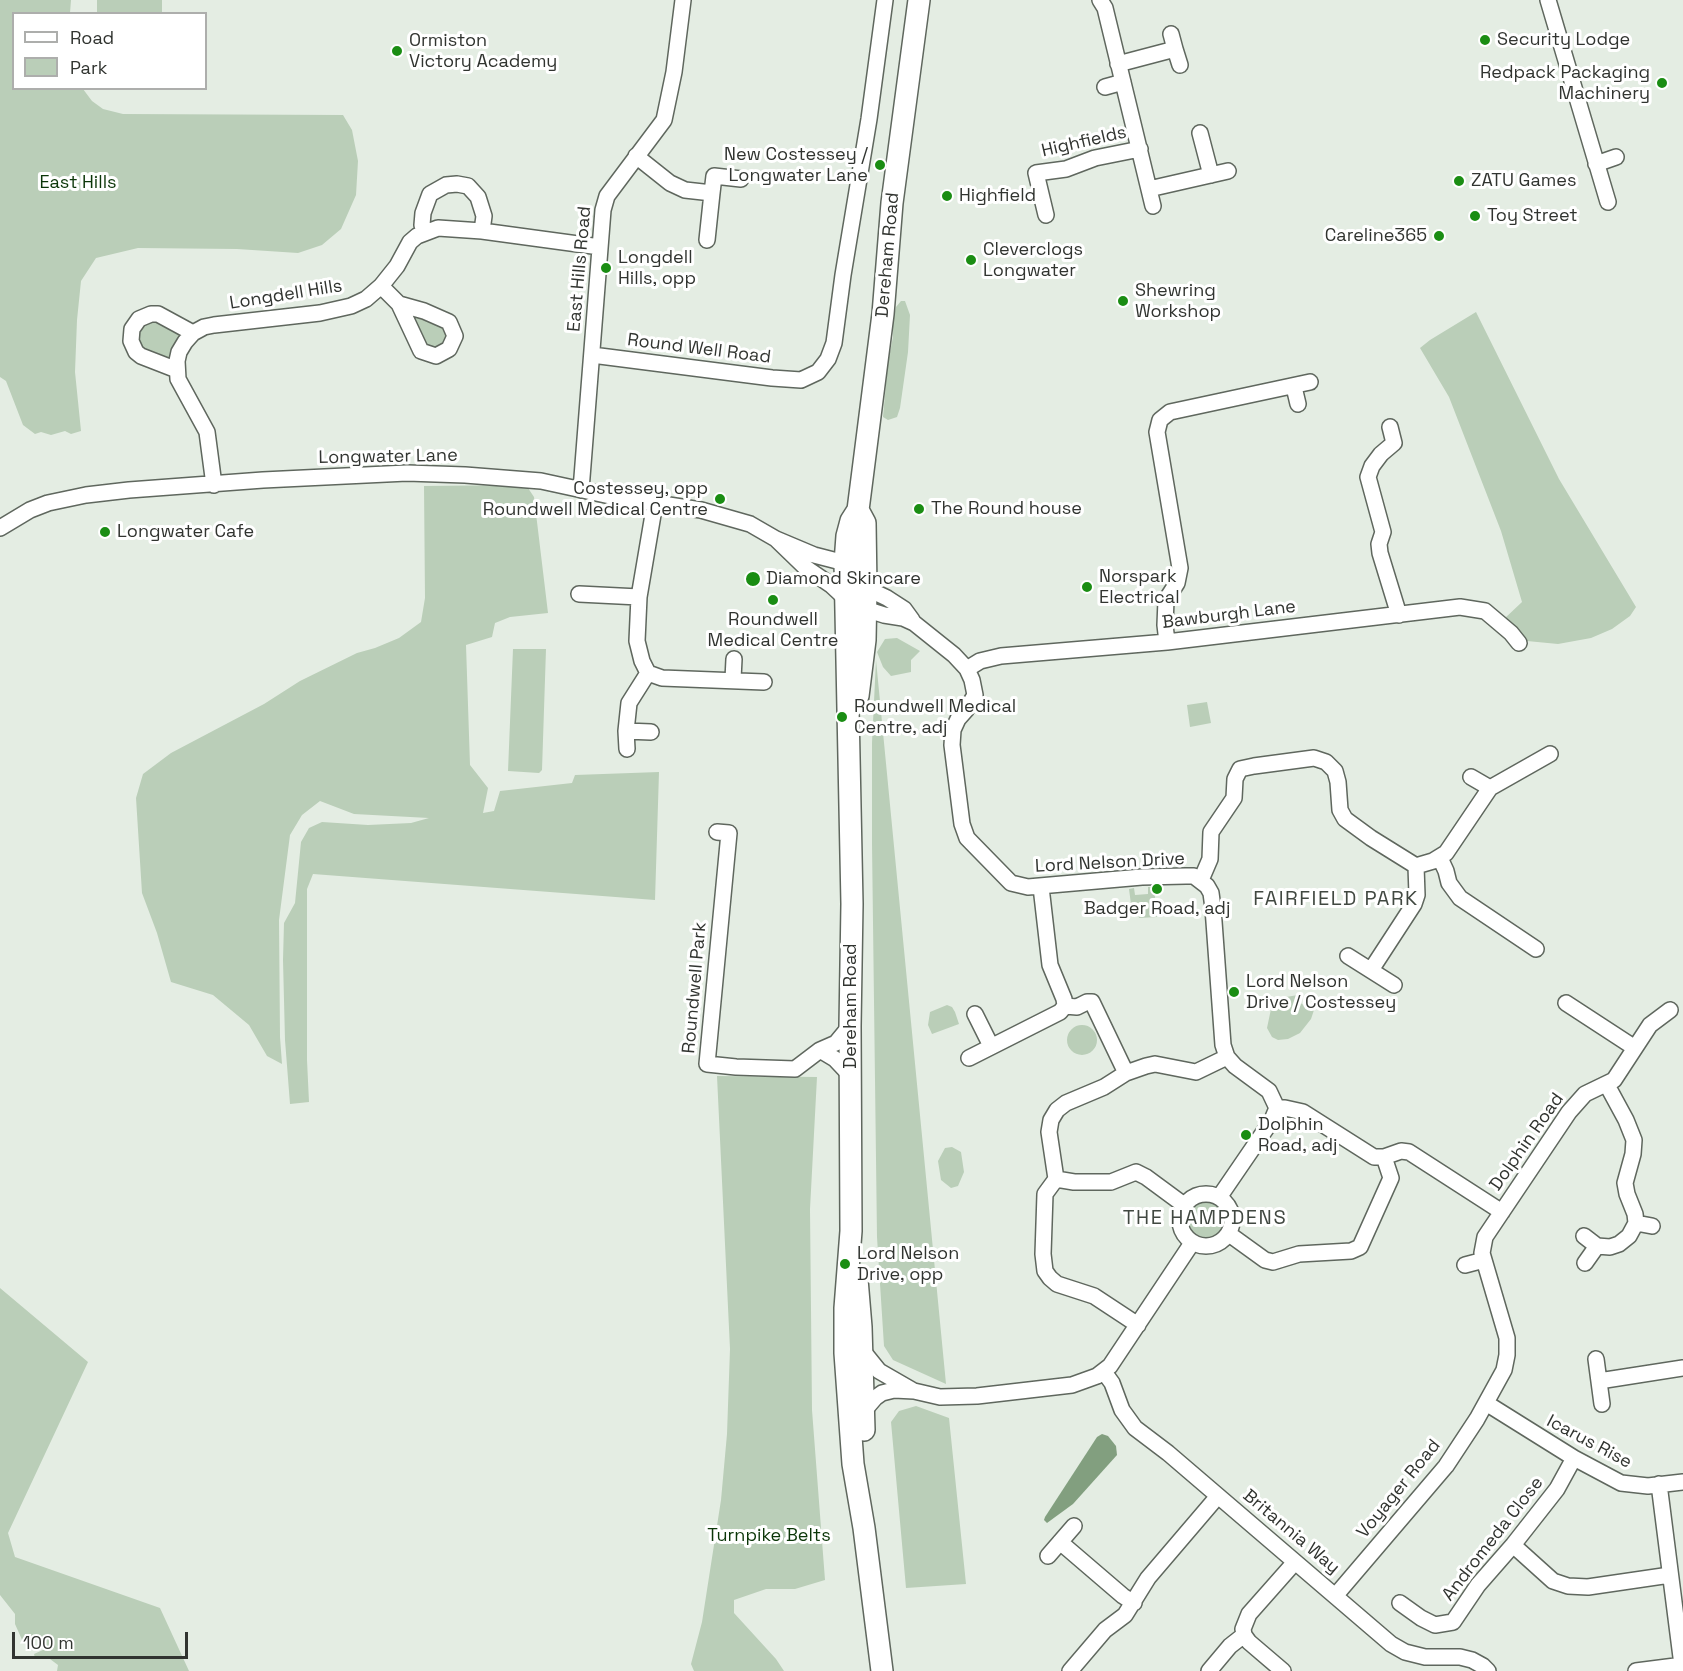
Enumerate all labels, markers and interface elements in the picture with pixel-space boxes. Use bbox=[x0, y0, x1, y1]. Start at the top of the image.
legend bbox=[12, 12, 207, 90]
text: Road bbox=[70, 26, 114, 49]
place label: Security Lodge bbox=[1497, 29, 1630, 51]
place label: Ormiston Victory Academy bbox=[409, 30, 557, 72]
marker: Security Lodge bbox=[1478, 33, 1492, 47]
marker: Ormiston Victory Academy bbox=[390, 44, 404, 58]
text: Park bbox=[70, 56, 107, 79]
place label: Redpack Packaging Machinery bbox=[1480, 62, 1650, 104]
marker: Redpack Packaging Machinery bbox=[1655, 76, 1669, 90]
street label: Highfields bbox=[1039, 122, 1129, 162]
place label: New Costessey / Longwater Lane bbox=[724, 144, 868, 186]
marker: New Costessey / Longwater Lane bbox=[873, 158, 887, 172]
place label: ZATU Games bbox=[1471, 170, 1576, 192]
park label: East Hills bbox=[39, 172, 117, 194]
marker: ZATU Games bbox=[1452, 174, 1466, 188]
place label: Highfield bbox=[959, 185, 1036, 207]
marker: Highfield bbox=[940, 189, 954, 203]
street label: Dereham Road bbox=[872, 192, 904, 318]
street label: East Hills Road bbox=[564, 205, 596, 333]
place label: Toy Street bbox=[1487, 205, 1578, 227]
marker: Toy Street bbox=[1468, 209, 1482, 223]
place label: Careline365 bbox=[1325, 225, 1427, 247]
marker: Careline365 bbox=[1432, 229, 1446, 243]
place label: Cleverclogs Longwater bbox=[983, 239, 1083, 282]
place label: Longdell Hills, opp bbox=[618, 247, 696, 290]
marker: Cleverclogs Longwater bbox=[964, 253, 978, 267]
marker: Longdell Hills, opp bbox=[599, 261, 613, 275]
street label: Longdell Hills bbox=[228, 275, 344, 315]
place label: Shewring Workshop bbox=[1135, 280, 1221, 322]
marker: Shewring Workshop bbox=[1116, 294, 1130, 308]
street label: Round Well Road bbox=[626, 329, 772, 369]
street label: Longwater Lane bbox=[318, 445, 458, 469]
place label: Costessey, opp Roundwell Medical Centre bbox=[483, 478, 708, 520]
marker: Costessey, opp Roundwell Medical Centre bbox=[713, 492, 727, 506]
place label: The Round house bbox=[931, 498, 1082, 520]
marker: The Round house bbox=[912, 502, 926, 516]
place label: Longwater Cafe bbox=[117, 521, 254, 543]
marker: Longwater Cafe bbox=[98, 525, 112, 539]
place label: Norspark Electrical bbox=[1099, 566, 1180, 608]
place label: Diamond Skincare bbox=[766, 568, 921, 590]
marker: Diamond Skincare bbox=[744, 570, 762, 588]
marker: Norspark Electrical bbox=[1080, 580, 1094, 594]
marker: Roundwell Medical Centre bbox=[766, 593, 780, 607]
street label: Bawburgh Lane bbox=[1161, 596, 1297, 634]
place label: Roundwell Medical Centre bbox=[708, 609, 838, 652]
place label: Roundwell Medical Centre, adj bbox=[854, 696, 1016, 738]
marker: Roundwell Medical Centre, adj bbox=[835, 710, 849, 724]
street label: Lord Nelson Drive bbox=[1035, 848, 1185, 878]
marker: Badger Road, adj bbox=[1150, 882, 1164, 896]
district label: FAIRFIELD PARK bbox=[1253, 888, 1419, 912]
place label: Badger Road, adj bbox=[1084, 898, 1230, 920]
street label: Roundwell Park bbox=[678, 921, 712, 1055]
street label: Dereham Road bbox=[840, 943, 862, 1069]
place label: Lord Nelson Drive / Costessey bbox=[1246, 971, 1396, 1014]
marker: Lord Nelson Drive / Costessey bbox=[1227, 985, 1241, 999]
street label: Dolphin Road bbox=[1485, 1089, 1569, 1195]
place label: Dolphin Road, adj bbox=[1258, 1114, 1337, 1156]
marker: Dolphin Road, adj bbox=[1239, 1128, 1253, 1142]
district label: THE HAMPDENS bbox=[1123, 1207, 1287, 1231]
place label: Lord Nelson Drive, opp bbox=[857, 1243, 959, 1286]
marker: Lord Nelson Drive, opp bbox=[838, 1257, 852, 1271]
street label: Icarus Rise bbox=[1543, 1411, 1635, 1473]
street label: Voyager Road bbox=[1353, 1435, 1445, 1543]
street label: Andromeda Close bbox=[1438, 1473, 1548, 1605]
street label: Britannia Way bbox=[1238, 1485, 1344, 1579]
park label: Turnpike Belts bbox=[707, 1525, 831, 1547]
scale bar bbox=[15, 1620, 190, 1658]
text: 100 m bbox=[23, 1631, 74, 1654]

